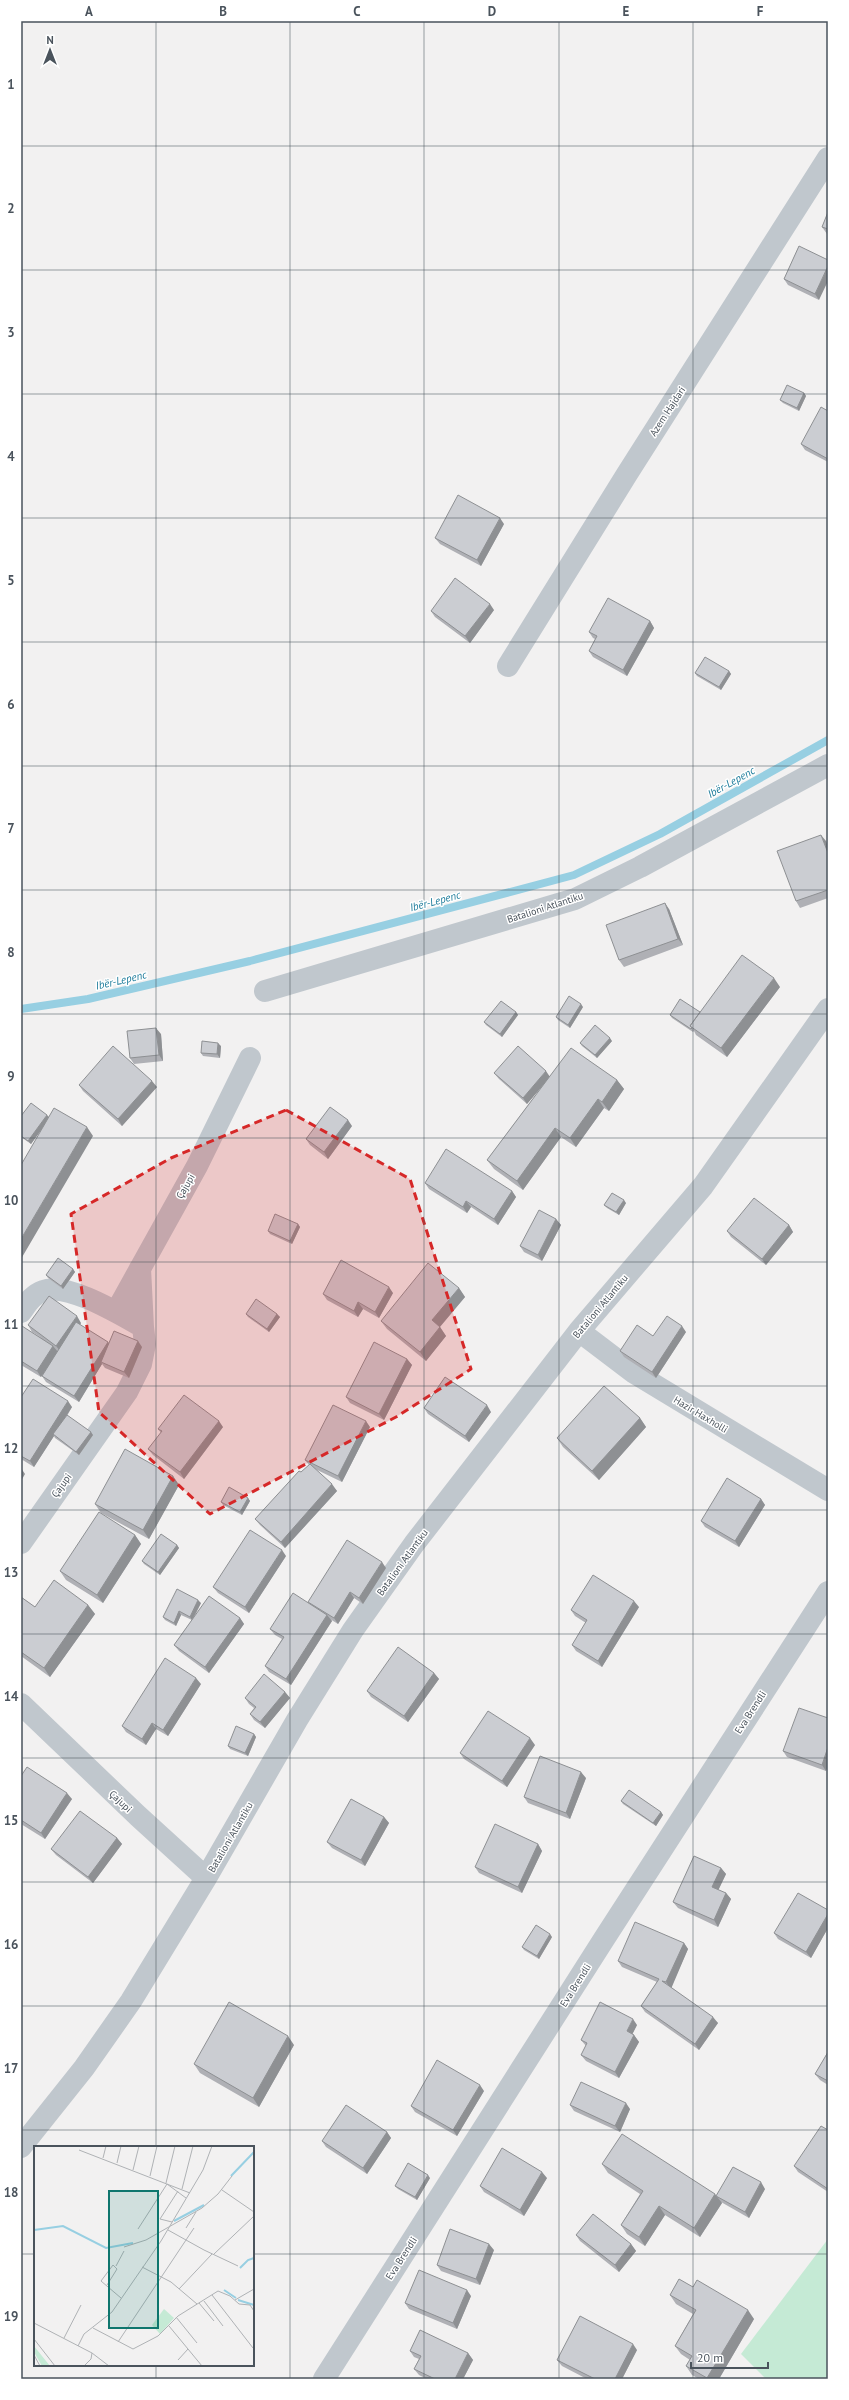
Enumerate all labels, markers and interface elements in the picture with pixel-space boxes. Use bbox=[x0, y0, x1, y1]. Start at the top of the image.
text: A bbox=[85, 3, 93, 20]
text: B bbox=[219, 3, 227, 20]
text: C bbox=[353, 3, 361, 20]
text: D bbox=[488, 3, 496, 20]
text: E bbox=[623, 3, 630, 20]
text: F bbox=[757, 3, 764, 20]
north arrow bbox=[30, 30, 70, 70]
text: N bbox=[46, 33, 54, 47]
text: 1 bbox=[7, 76, 15, 93]
text: 2 bbox=[7, 200, 15, 217]
text: 3 bbox=[7, 324, 15, 341]
street label: Azem Hajdari bbox=[647, 384, 688, 439]
text: 4 bbox=[7, 448, 15, 465]
text: 5 bbox=[7, 572, 15, 589]
text: 6 bbox=[7, 696, 15, 713]
water label: Ibër-Lepenc bbox=[705, 763, 758, 801]
text: 7 bbox=[7, 820, 15, 837]
water label: Ibër-Lepenc bbox=[408, 887, 462, 915]
street label: Batalioni Atlantiku bbox=[505, 889, 585, 926]
text: 8 bbox=[7, 944, 15, 961]
water label: Ibër-Lepenc bbox=[94, 967, 148, 993]
text: 9 bbox=[7, 1068, 15, 1085]
street label: Çajupi bbox=[173, 1171, 198, 1201]
text: 10 bbox=[4, 1192, 18, 1209]
street label: Batalioni Atlantiku bbox=[570, 1272, 631, 1341]
text: 11 bbox=[4, 1316, 18, 1333]
street label: Hazir Haxholli bbox=[671, 1393, 730, 1436]
text: 12 bbox=[4, 1440, 18, 1457]
street label: Çajupi bbox=[48, 1471, 74, 1500]
street label: Batalioni Atlantiku bbox=[374, 1526, 431, 1598]
text: 13 bbox=[4, 1564, 18, 1581]
text: 14 bbox=[4, 1688, 19, 1705]
street label: Eva Brendli bbox=[732, 1688, 769, 1736]
street label: Çajupi bbox=[106, 1788, 135, 1815]
street label: Batalioni Atlantiku bbox=[205, 1800, 256, 1875]
text: 15 bbox=[4, 1812, 18, 1829]
text: 16 bbox=[4, 1936, 18, 1953]
street label: Eva Brendli bbox=[557, 1961, 594, 2009]
text: 17 bbox=[4, 2060, 18, 2077]
inset map bbox=[34, 2146, 254, 2366]
text: 18 bbox=[4, 2184, 18, 2201]
street label: Eva Brendli bbox=[383, 2234, 420, 2282]
text: 19 bbox=[4, 2308, 18, 2325]
scale bar bbox=[691, 2344, 768, 2370]
text: 20 m bbox=[697, 2350, 723, 2365]

